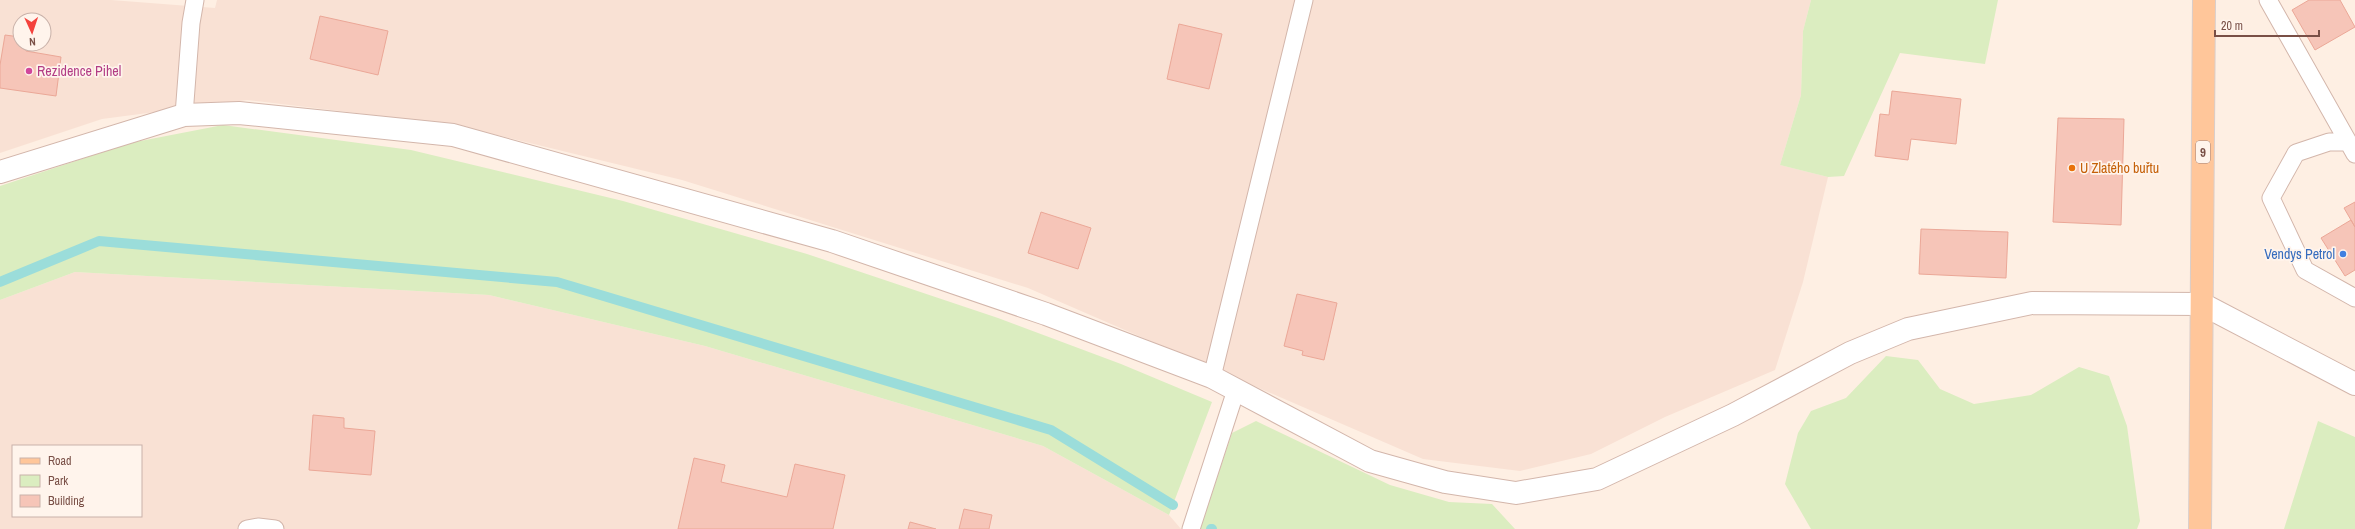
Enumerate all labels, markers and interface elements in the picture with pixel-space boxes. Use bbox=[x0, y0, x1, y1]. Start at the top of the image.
north arrow bbox=[12, 12, 52, 52]
scale bar bbox=[2215, 12, 2319, 38]
text: 20 m bbox=[2221, 18, 2243, 34]
text: N bbox=[29, 35, 36, 49]
place label: Rezidence Pihel bbox=[37, 62, 121, 80]
marker: Rezidence Pihel bbox=[24, 66, 34, 76]
road number: 9 bbox=[2196, 141, 2210, 163]
place label: U Zlatého buřtu bbox=[2080, 159, 2159, 177]
marker: U Zlatého buřtu bbox=[2067, 163, 2077, 173]
place label: Vendys Petrol bbox=[2264, 245, 2335, 263]
marker: Vendys Petrol bbox=[2338, 249, 2348, 259]
legend bbox=[12, 445, 142, 517]
text: Road bbox=[48, 453, 72, 469]
text: Park bbox=[48, 473, 68, 489]
text: Building bbox=[48, 493, 85, 509]

